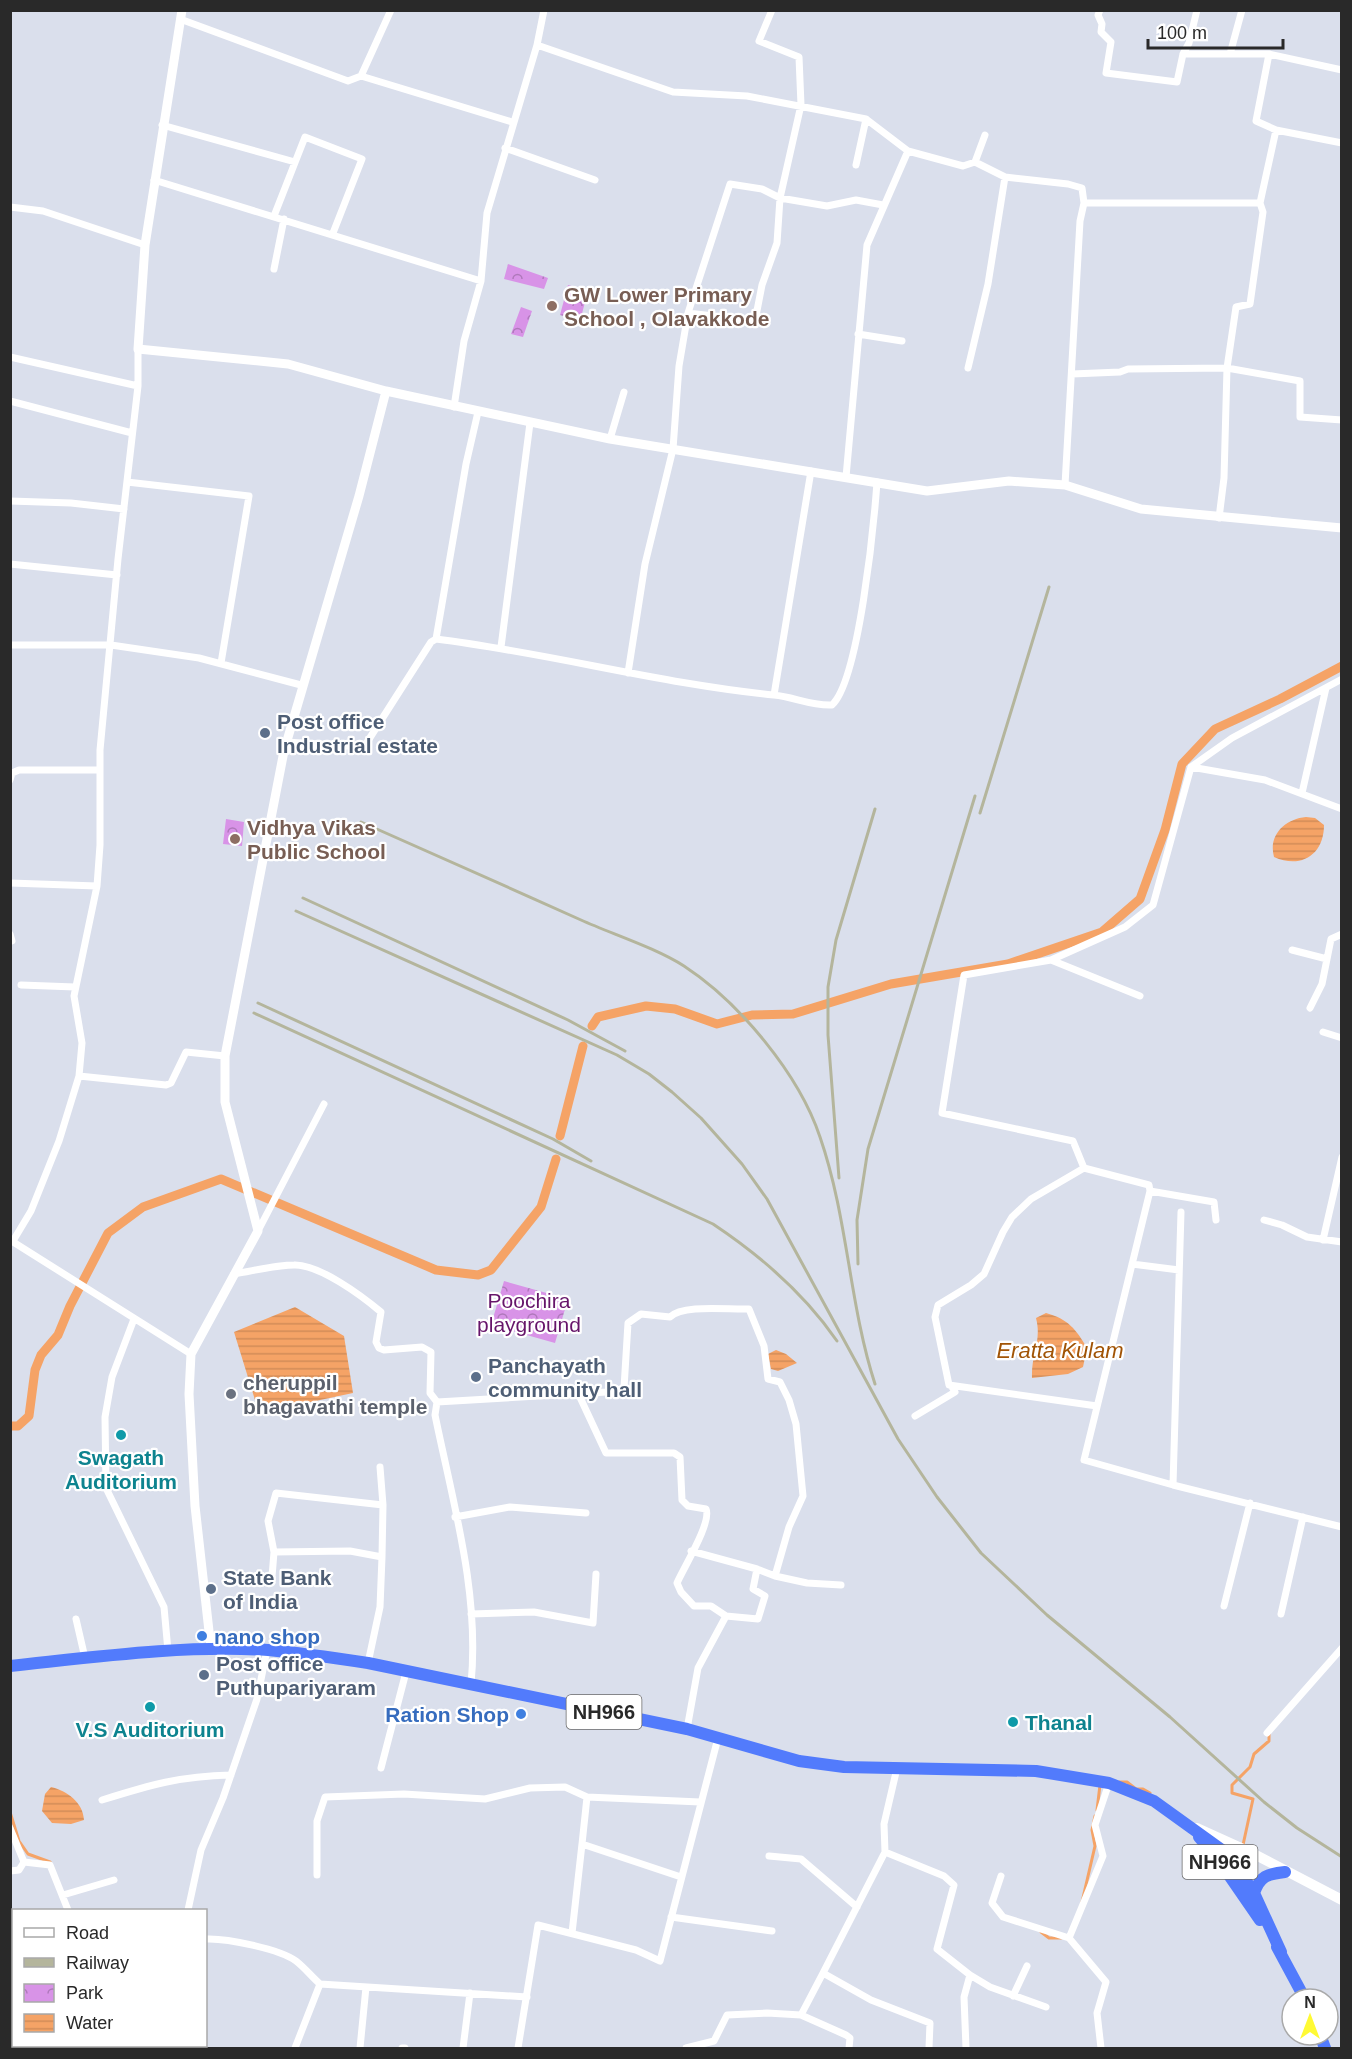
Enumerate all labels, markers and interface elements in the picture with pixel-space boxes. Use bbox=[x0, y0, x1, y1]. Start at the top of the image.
scale bar bbox=[1148, 12, 1283, 50]
text: 100 m bbox=[1157, 23, 1207, 43]
place label: GW Lower Primary School , Olavakkode bbox=[564, 283, 769, 330]
marker: GW Lower Primary School , Olavakkode bbox=[545, 299, 559, 313]
place label: Post office Industrial estate bbox=[277, 710, 438, 757]
marker: Post office Industrial estate bbox=[258, 726, 272, 740]
place label: Vidhya Vikas Public School bbox=[247, 816, 386, 863]
marker: Vidhya Vikas Public School bbox=[228, 832, 242, 846]
park label: Poochira playground bbox=[477, 1289, 581, 1336]
water label: Eratta Kulam bbox=[996, 1338, 1124, 1363]
place label: Panchayath community hall bbox=[488, 1354, 642, 1401]
marker: Panchayath community hall bbox=[469, 1370, 483, 1384]
place label: cheruppil bhagavathi temple bbox=[243, 1371, 427, 1418]
marker: cheruppil bhagavathi temple bbox=[224, 1387, 238, 1401]
marker: Swagath Auditorium bbox=[114, 1428, 128, 1442]
place label: Swagath Auditorium bbox=[65, 1446, 177, 1493]
place label: State Bank of India bbox=[223, 1566, 332, 1613]
marker: State Bank of India bbox=[204, 1582, 218, 1596]
place label: nano shop bbox=[214, 1625, 320, 1648]
marker: nano shop bbox=[195, 1629, 209, 1643]
place label: Post office Puthupariyaram bbox=[216, 1652, 376, 1699]
marker: Post office Puthupariyaram bbox=[197, 1668, 211, 1682]
road number: NH966 bbox=[566, 1695, 642, 1729]
marker: V.S Auditorium bbox=[143, 1700, 157, 1714]
place label: Ration Shop bbox=[385, 1703, 509, 1726]
marker: Ration Shop bbox=[514, 1707, 528, 1721]
place label: Thanal bbox=[1025, 1711, 1093, 1734]
marker: Thanal bbox=[1006, 1715, 1020, 1729]
place label: V.S Auditorium bbox=[76, 1718, 224, 1741]
road number: NH966 bbox=[1182, 1845, 1258, 1879]
legend bbox=[12, 1909, 207, 2047]
text: Road bbox=[66, 1923, 109, 1943]
text: Railway bbox=[66, 1953, 129, 1973]
text: Park bbox=[66, 1983, 104, 2003]
north arrow bbox=[1280, 1987, 1340, 2047]
text: N bbox=[1304, 1994, 1316, 2011]
text: Water bbox=[66, 2013, 113, 2033]

